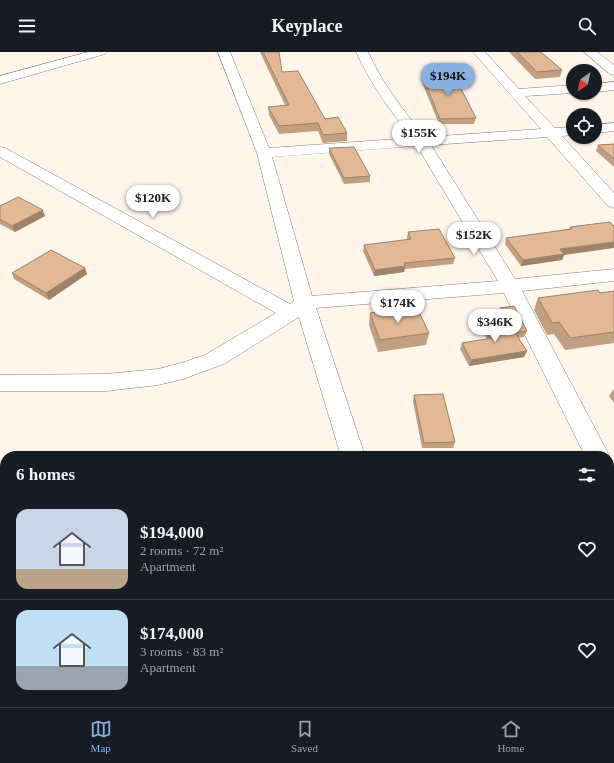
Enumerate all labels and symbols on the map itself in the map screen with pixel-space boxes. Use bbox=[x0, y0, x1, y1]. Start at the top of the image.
pin: $194K bbox=[420, 63, 476, 97]
north arrow bbox=[566, 64, 602, 100]
pin: $155K bbox=[391, 120, 447, 154]
pin: $120K bbox=[125, 185, 181, 219]
pin: $152K bbox=[446, 222, 502, 256]
pin: $174K bbox=[370, 290, 426, 324]
pin: $346K bbox=[467, 309, 523, 343]

